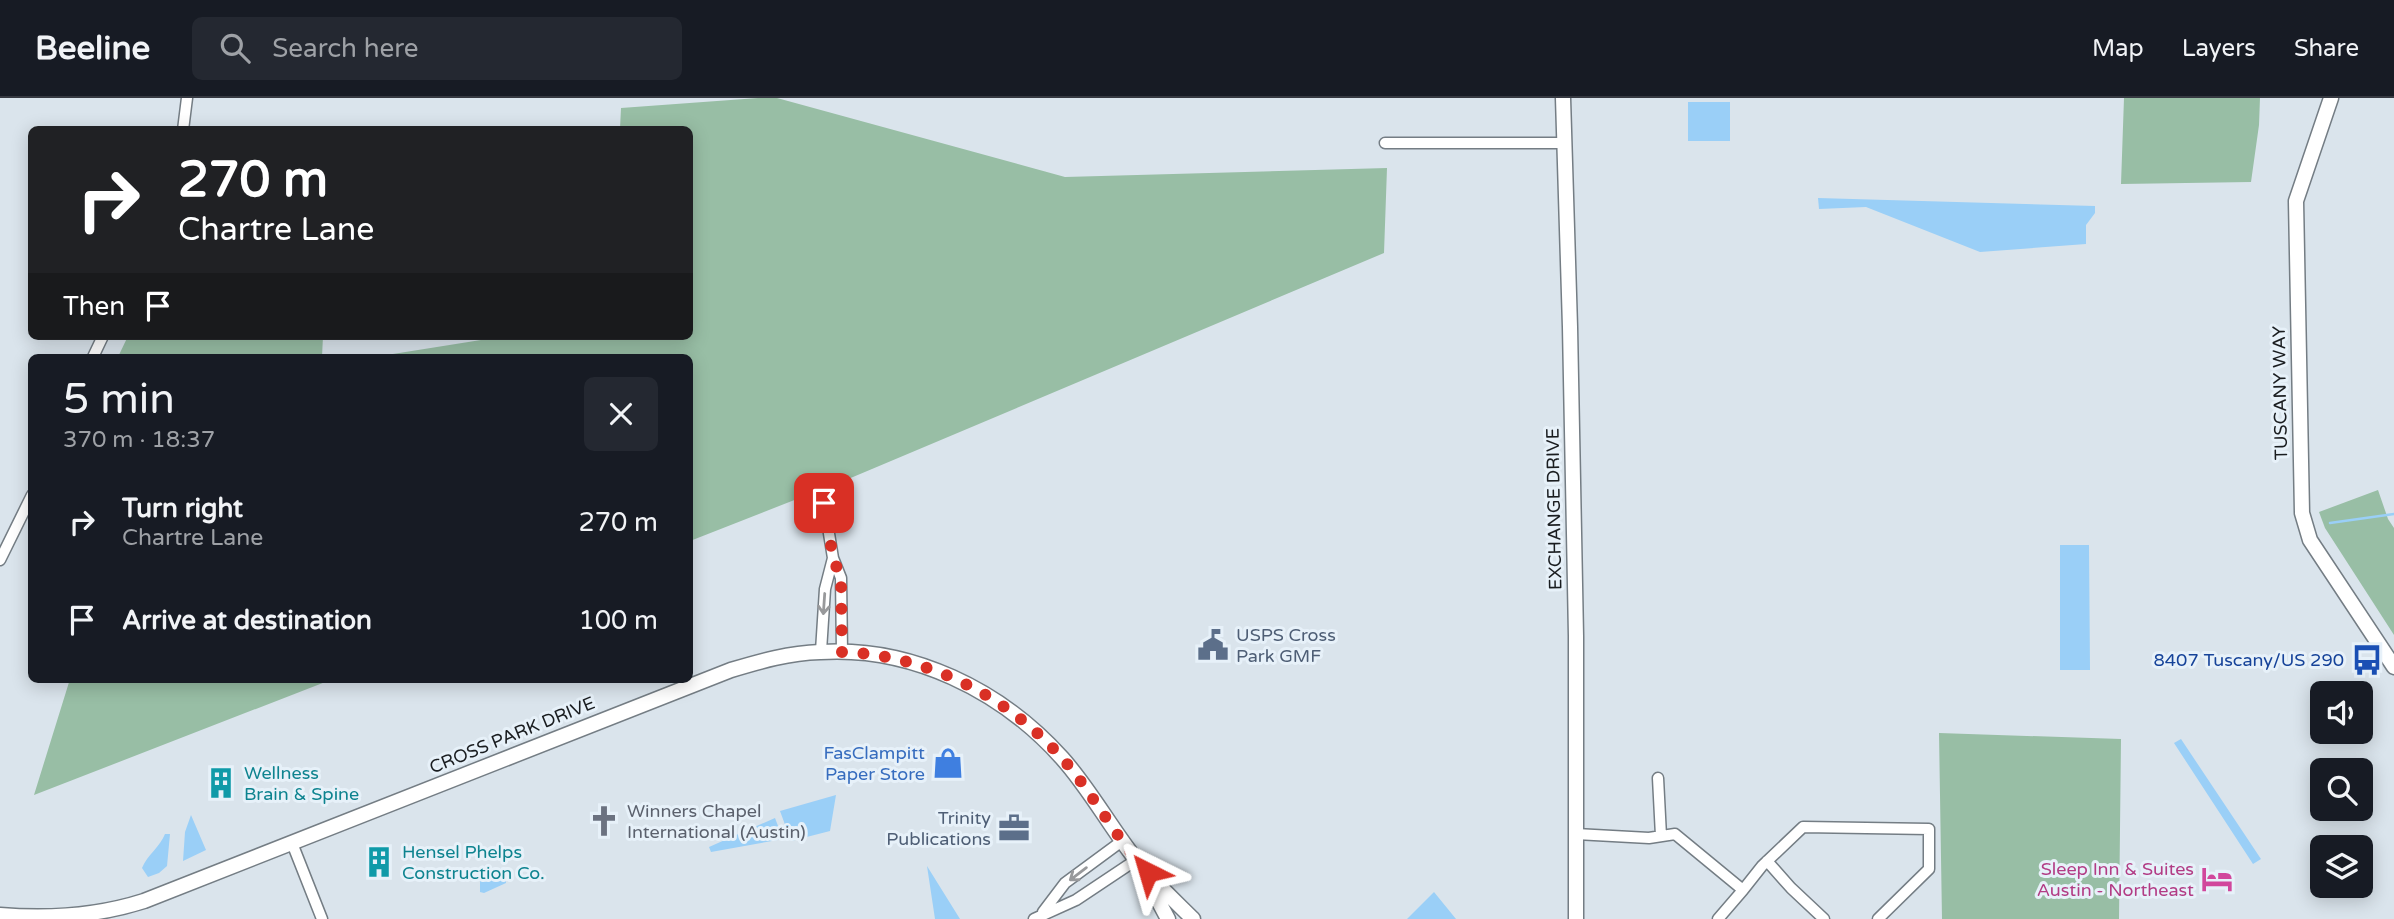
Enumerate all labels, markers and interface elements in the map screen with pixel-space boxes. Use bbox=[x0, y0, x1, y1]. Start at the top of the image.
search box bbox=[192, 17, 682, 80]
text: Beeline bbox=[35, 29, 150, 68]
icon: search bbox=[216, 29, 254, 67]
text: Search here bbox=[272, 33, 418, 64]
text: Map bbox=[2092, 34, 2144, 63]
text: Layers bbox=[2182, 34, 2256, 63]
text: Share bbox=[2294, 34, 2359, 63]
text: 270 m bbox=[178, 151, 328, 210]
icon: right bbox=[63, 154, 154, 245]
text: Chartre Lane bbox=[178, 211, 374, 249]
icon: arrive bbox=[139, 287, 177, 325]
text: Then bbox=[63, 291, 125, 322]
street label: TUSCANY WAY bbox=[2268, 325, 2292, 460]
text: 5 min bbox=[63, 374, 175, 425]
button: close bbox=[584, 377, 658, 451]
text: 370 m · 18:37 bbox=[63, 426, 215, 454]
street label: EXCHANGE DRIVE bbox=[1542, 428, 1566, 590]
pin bbox=[794, 473, 854, 533]
icon: arrive bbox=[805, 484, 843, 522]
text: Turn right bbox=[122, 493, 243, 524]
icon: right bbox=[63, 503, 101, 541]
text: 270 m bbox=[578, 507, 658, 538]
text: Chartre Lane bbox=[122, 524, 263, 552]
one-way arrow bbox=[817, 592, 830, 615]
icon: arrive bbox=[63, 601, 101, 639]
text: Arrive at destination bbox=[122, 605, 372, 636]
text: 100 m bbox=[578, 605, 658, 636]
place label: USPS Cross Park GMF bbox=[1236, 624, 1336, 667]
public building icon: USPS Cross Park GMF bbox=[1196, 628, 1230, 662]
bus stop icon: 8407 Tuscany/US 290 bbox=[2350, 643, 2384, 677]
place label: 8407 Tuscany/US 290 bbox=[2153, 649, 2344, 671]
map controls bbox=[2310, 681, 2373, 898]
button: sound bbox=[2310, 681, 2373, 744]
street label: CROSS PARK DRIVE bbox=[426, 692, 598, 778]
place label: FasClampitt Paper Store bbox=[824, 742, 925, 785]
shop icon: FasClampitt Paper Store bbox=[931, 746, 965, 780]
button: search bbox=[2310, 758, 2373, 821]
place label: Wellness Brain & Spine bbox=[244, 762, 359, 805]
building icon: Wellness Brain & Spine bbox=[204, 766, 238, 800]
place label: Winners Chapel International (Austin) bbox=[627, 800, 806, 843]
church icon: Winners Chapel International (Austin) bbox=[587, 804, 621, 838]
place label: Trinity Publications bbox=[886, 807, 991, 850]
office icon: Trinity Publications bbox=[997, 811, 1031, 845]
position arrow bbox=[1111, 835, 1185, 909]
button: layers bbox=[2310, 835, 2373, 898]
place label: Hensel Phelps Construction Co. bbox=[402, 841, 545, 884]
building icon: Hensel Phelps Construction Co. bbox=[362, 845, 396, 879]
place label: Sleep Inn & Suites Austin - Northeast bbox=[2037, 858, 2194, 901]
hotel icon: Sleep Inn & Suites Austin - Northeast bbox=[2200, 862, 2234, 896]
one-way arrow bbox=[1069, 866, 1088, 881]

